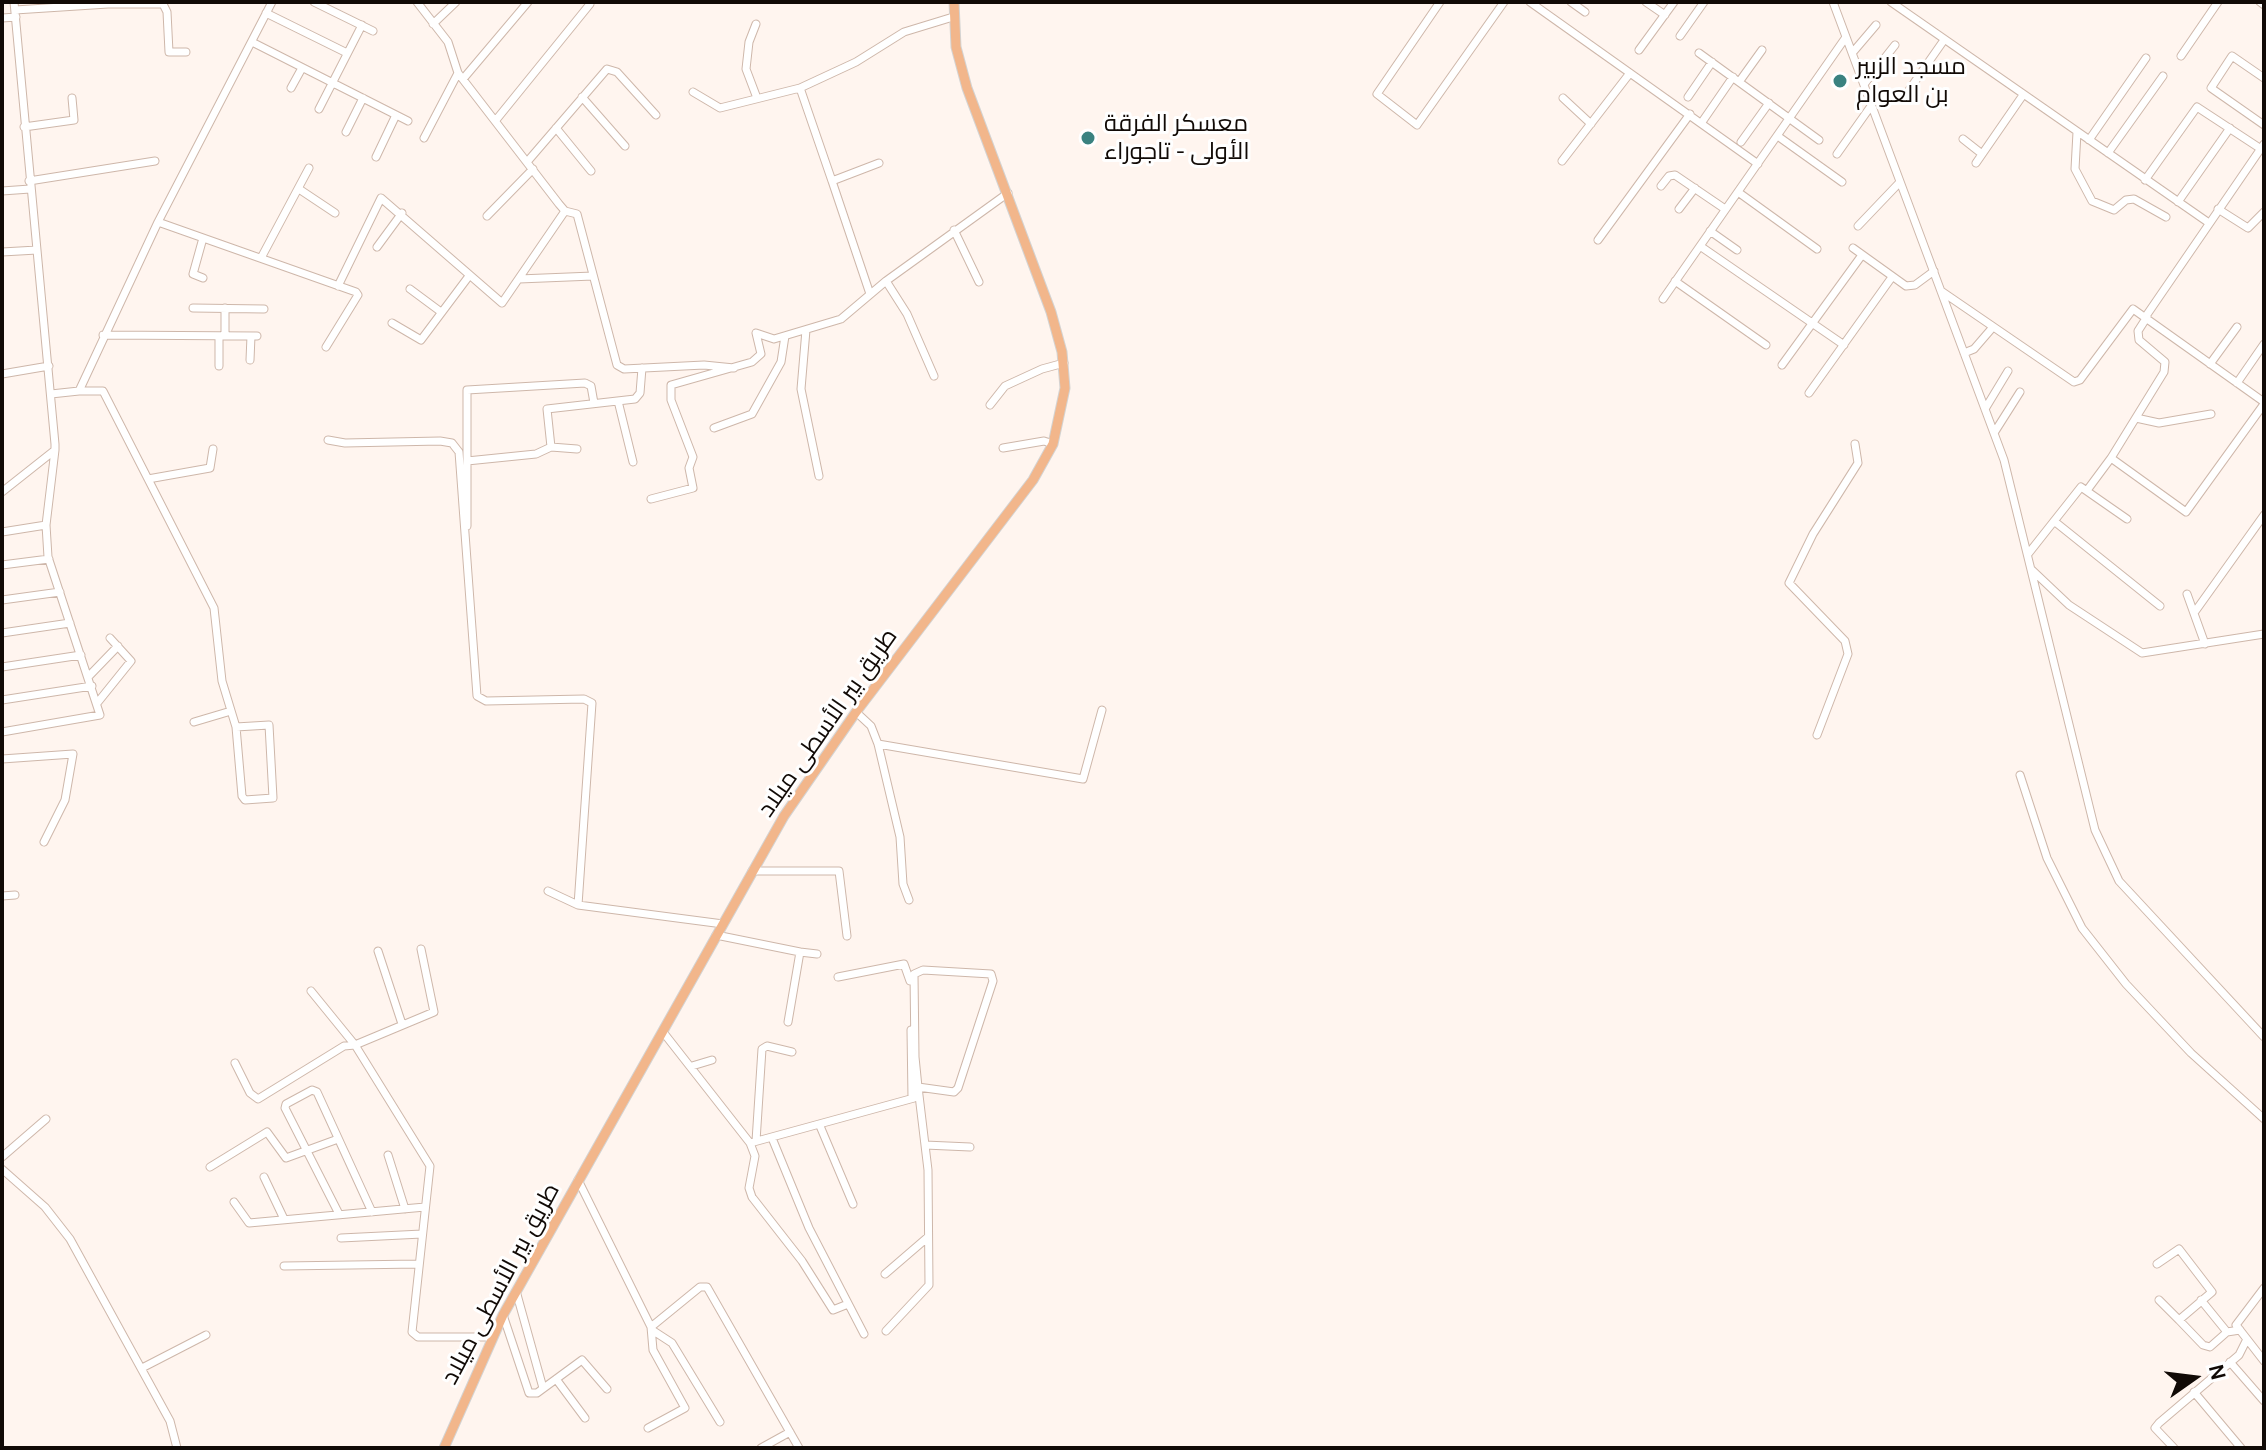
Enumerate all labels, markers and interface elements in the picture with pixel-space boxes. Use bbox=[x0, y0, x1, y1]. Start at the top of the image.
place label: مسجد الزبير بن العوام bbox=[1856, 53, 1966, 109]
marker: مسجد الزبير بن العوام bbox=[1831, 72, 1849, 90]
place label: معسكر الفرقة الأولى - تاجوراء bbox=[1104, 110, 1250, 166]
marker: معسكر الفرقة الأولى - تاجوراء bbox=[1079, 129, 1097, 147]
street label: طريق بير الأسطى ميلاد bbox=[752, 623, 904, 823]
street label: طريق بير الأسطى ميلاد bbox=[436, 1178, 566, 1390]
north arrow bbox=[2154, 1338, 2234, 1418]
text: N bbox=[2203, 1361, 2232, 1383]

